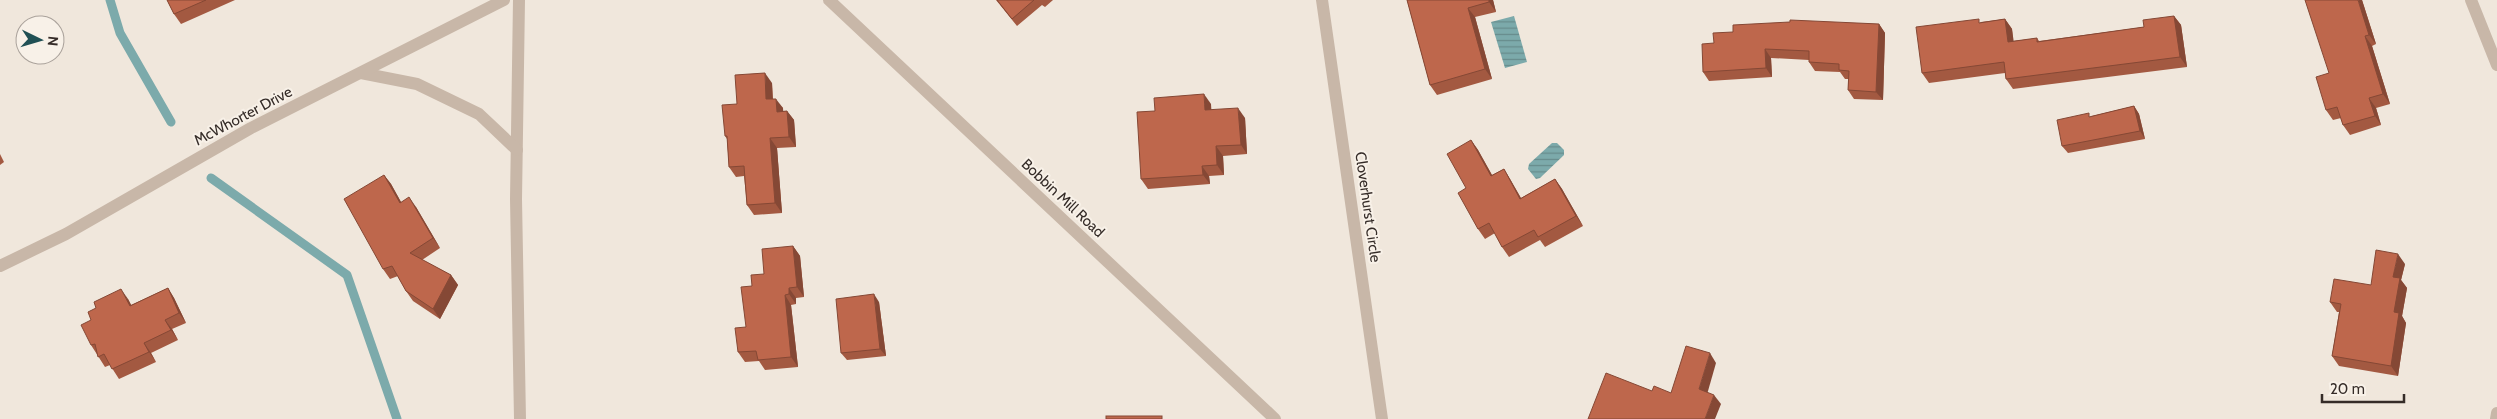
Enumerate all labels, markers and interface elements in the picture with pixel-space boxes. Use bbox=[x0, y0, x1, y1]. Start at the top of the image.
north arrow bbox=[15, 15, 65, 65]
text: N bbox=[44, 35, 62, 47]
street label: McWhorter Drive bbox=[191, 82, 295, 149]
street label: Cloverhurst Circle bbox=[1351, 151, 1385, 264]
street label: Bobbin Mill Road bbox=[1018, 155, 1108, 241]
scale bar bbox=[2322, 372, 2404, 404]
text: 20 m bbox=[2330, 380, 2365, 398]

